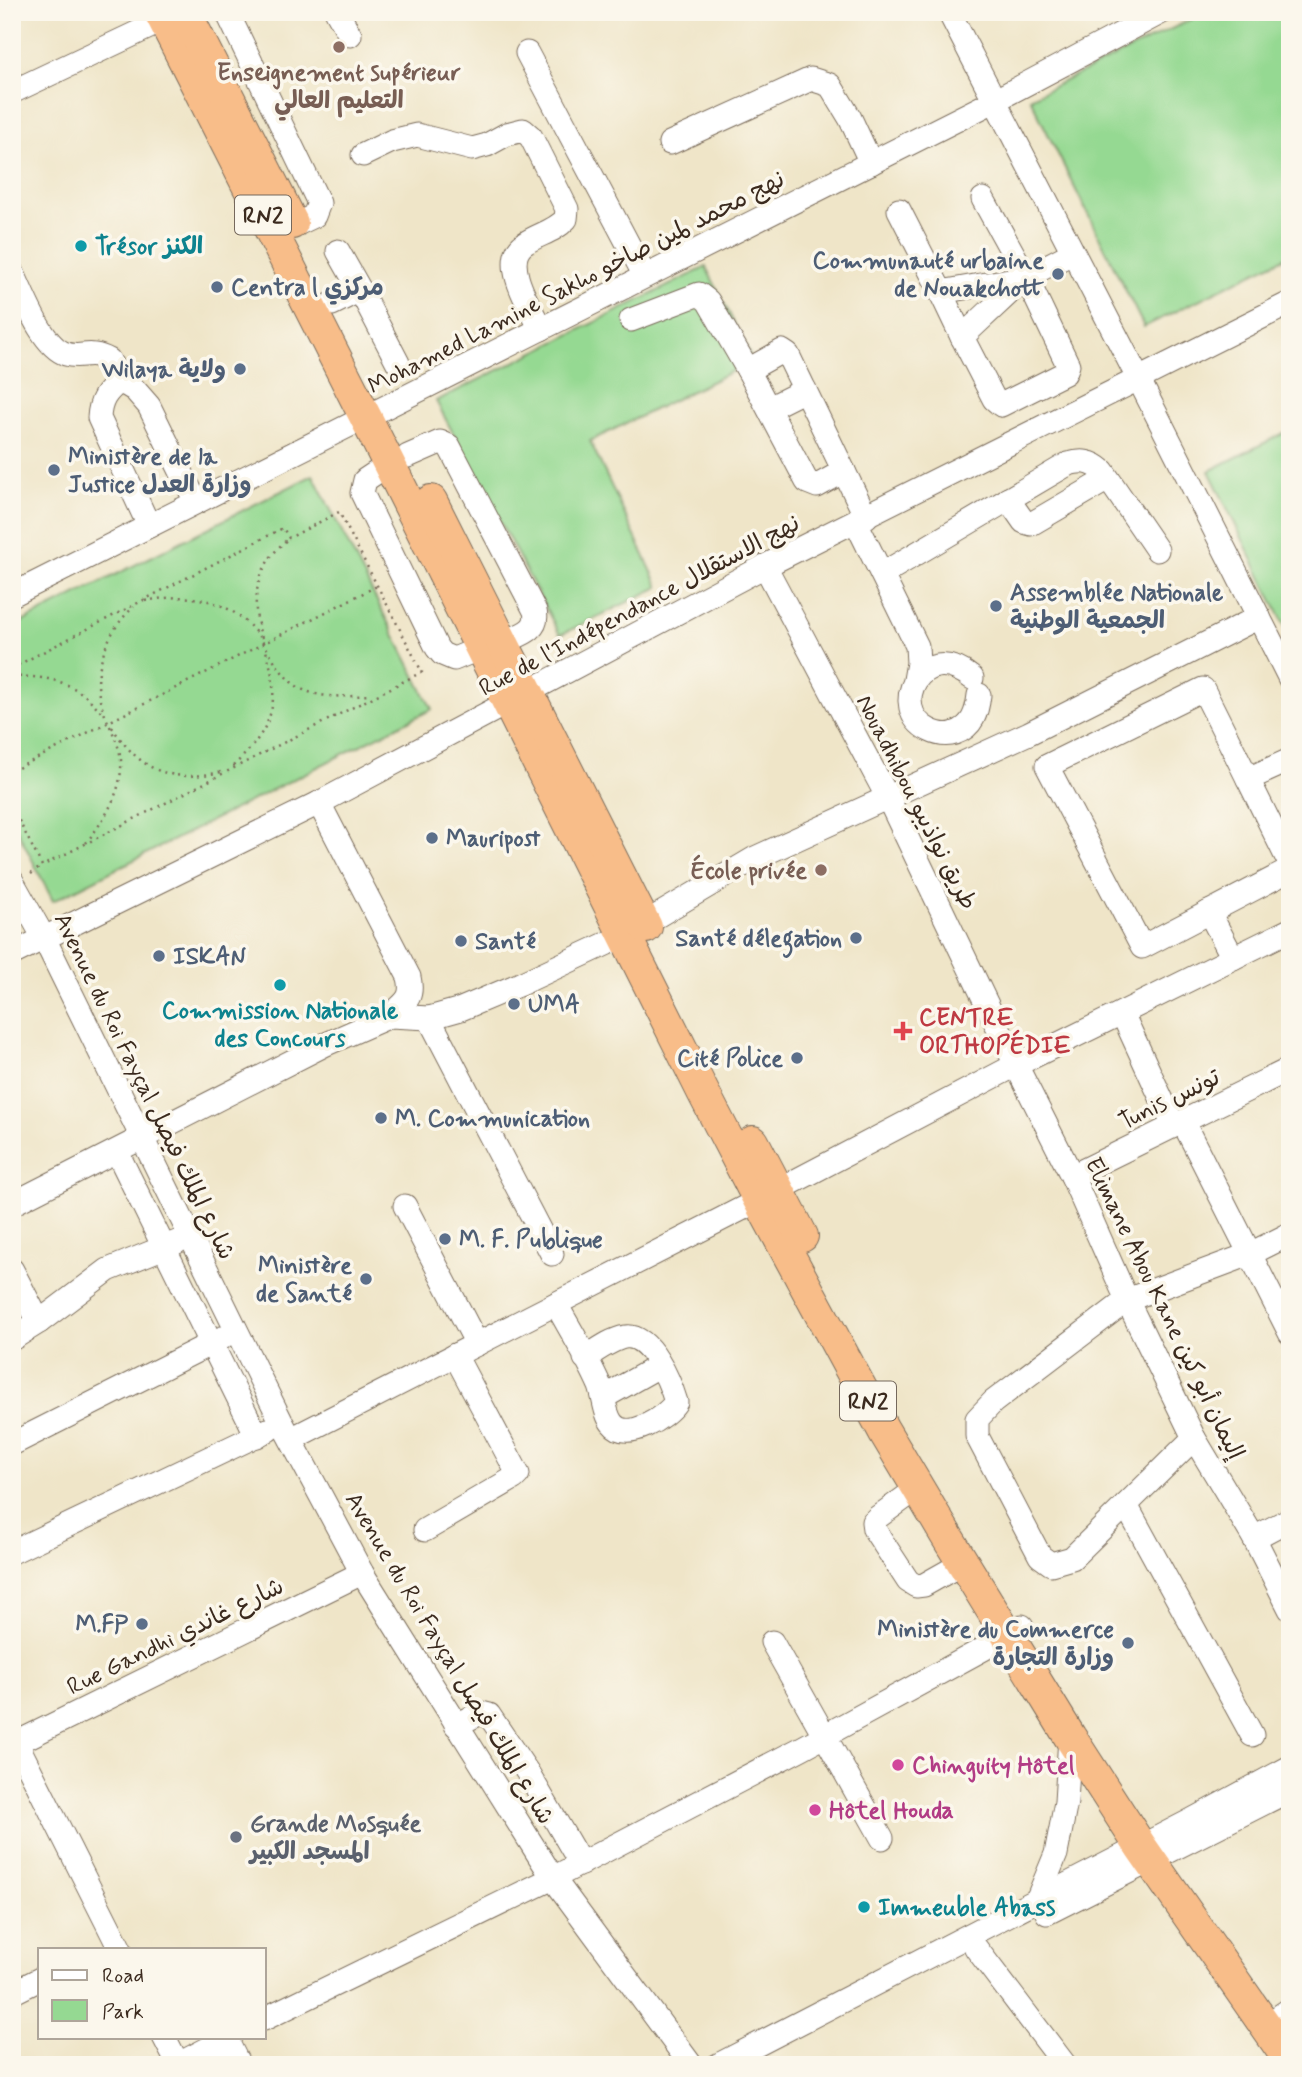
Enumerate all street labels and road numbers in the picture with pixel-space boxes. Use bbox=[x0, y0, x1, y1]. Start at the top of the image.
street label: Mohamed Lamine Sakho نهج محمد لمين صاخو bbox=[363, 164, 790, 402]
road number: RN2 bbox=[235, 196, 291, 234]
street label: Rue de l'Indépendance نهج الاستقلال bbox=[474, 508, 806, 704]
street label: Nouadhibou طريق نواذيبو bbox=[848, 690, 983, 915]
street label: Avenue du Roi Fayçal شارع الملك فيصل bbox=[46, 908, 241, 1265]
street label: Tunis تونس bbox=[1114, 1062, 1226, 1138]
street label: Elimane Abou Kane إليمان أبو كين bbox=[1077, 1152, 1251, 1465]
road number: RN2 bbox=[840, 1382, 896, 1420]
street label: Avenue du Roi Fayçal شارع الملك فيصل bbox=[337, 1487, 560, 1831]
street label: Rue Gandhi شارع غاندي bbox=[62, 1571, 289, 1703]

